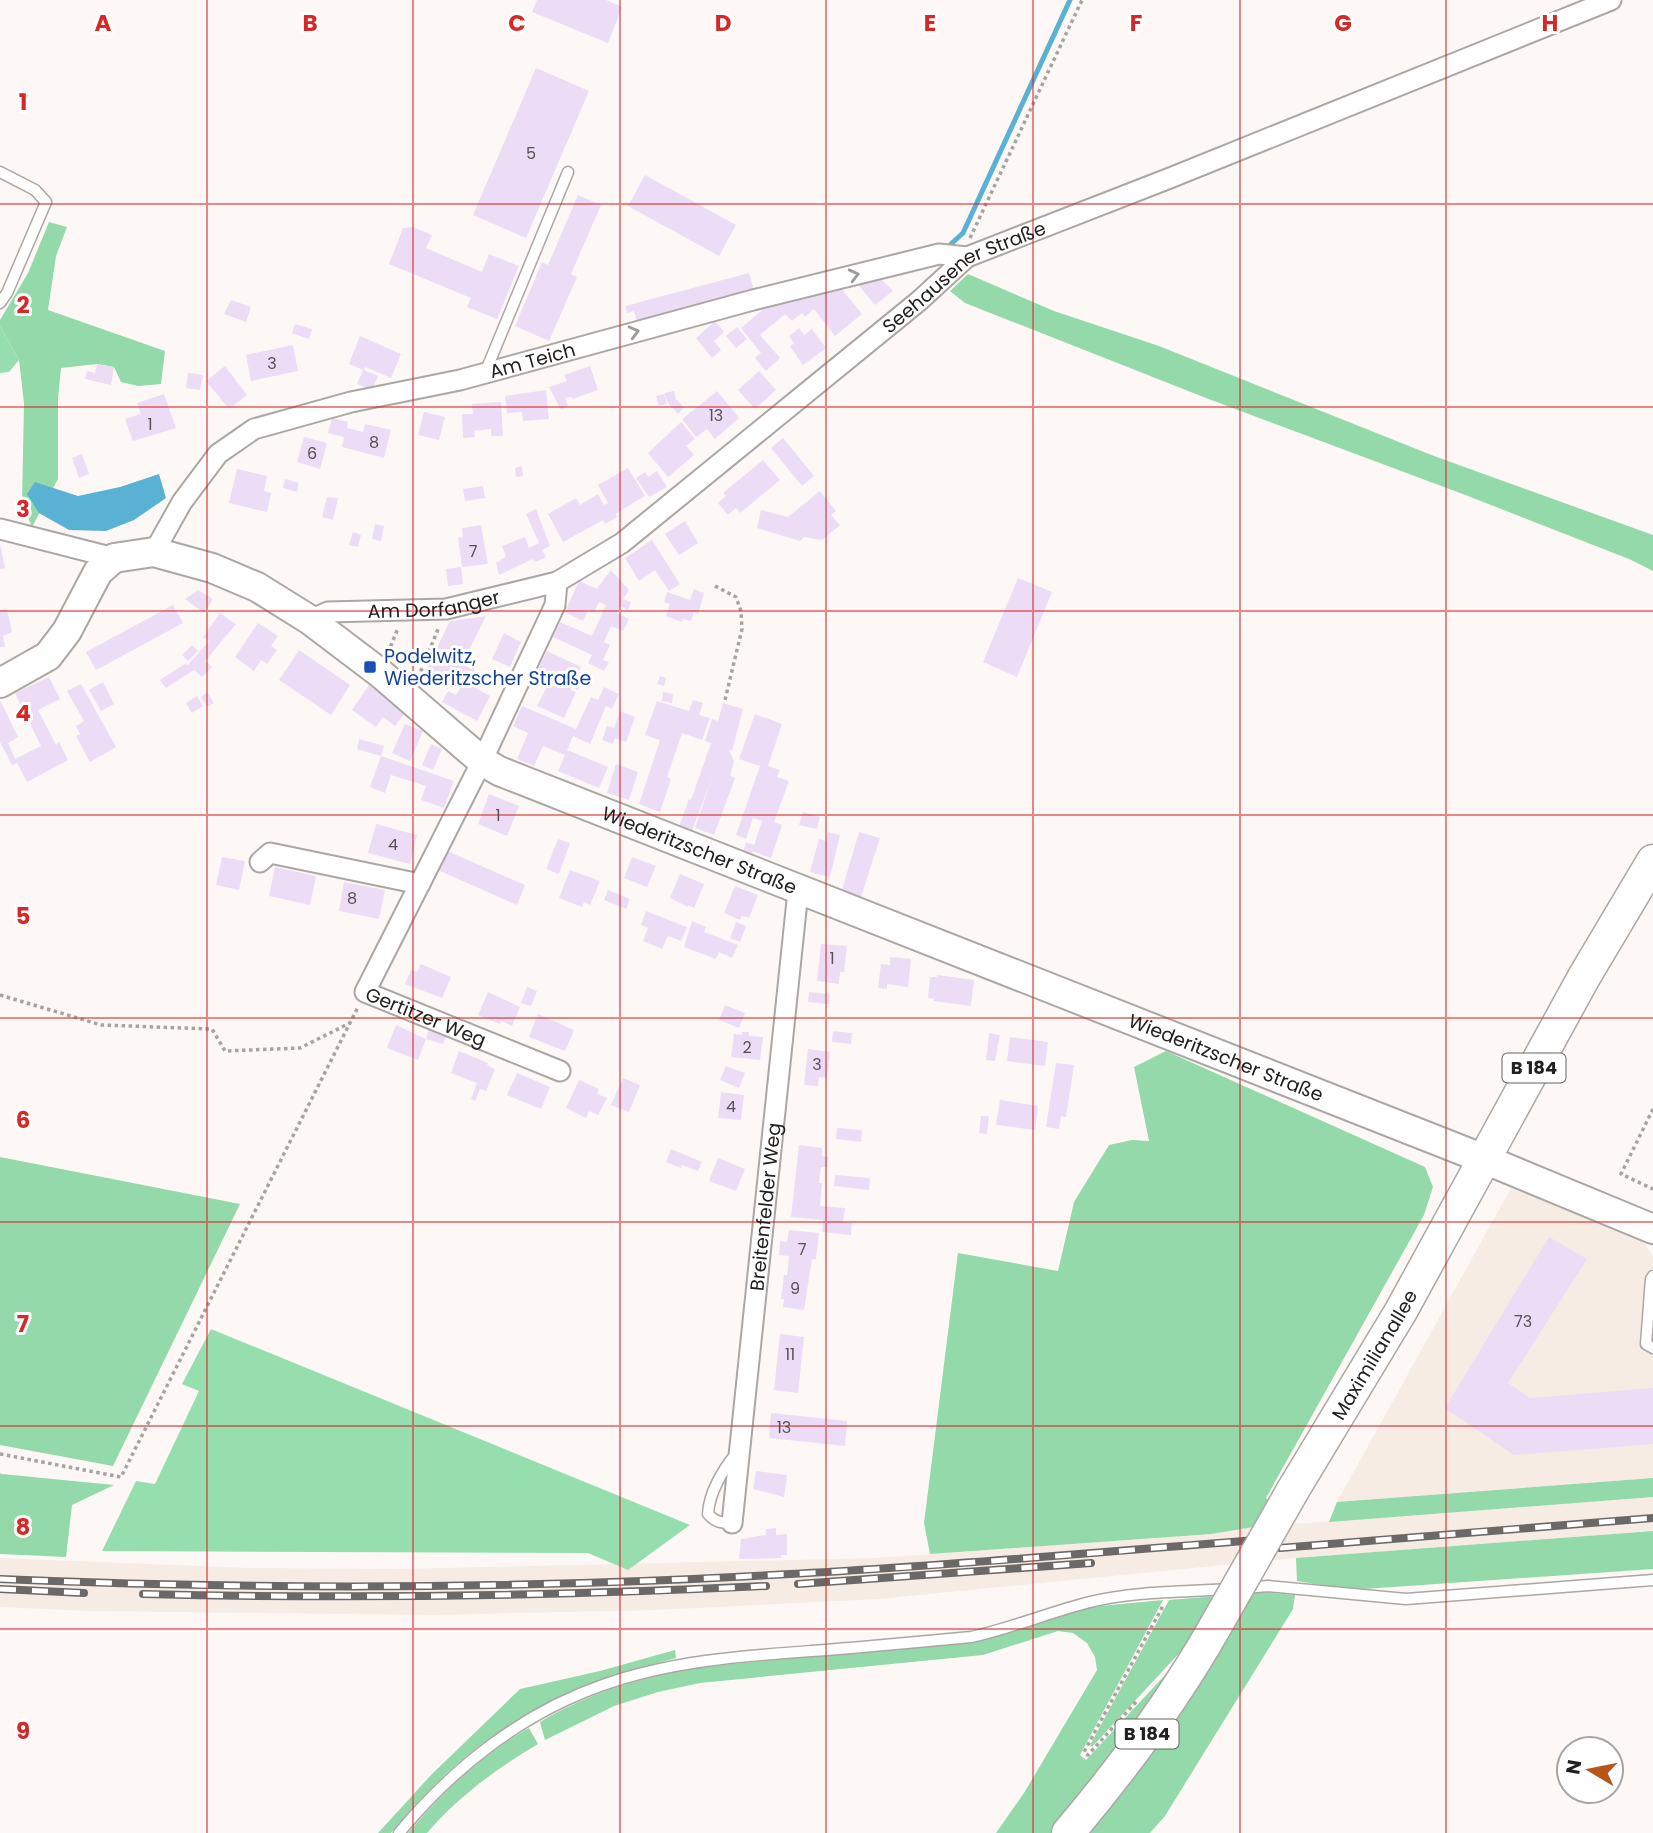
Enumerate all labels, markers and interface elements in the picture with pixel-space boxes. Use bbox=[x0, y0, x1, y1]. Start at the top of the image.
text: A bbox=[95, 7, 112, 39]
text: B bbox=[302, 7, 318, 39]
text: C bbox=[508, 7, 526, 39]
text: D bbox=[715, 7, 731, 39]
text: E bbox=[924, 7, 936, 39]
text: F bbox=[1130, 7, 1142, 39]
text: G bbox=[1334, 7, 1352, 39]
text: H bbox=[1542, 7, 1558, 39]
text: 1 bbox=[19, 86, 27, 118]
house number: 5 bbox=[526, 142, 536, 165]
street label: Seehausener Straße bbox=[877, 215, 1050, 340]
one-way arrow bbox=[848, 269, 860, 283]
text: 2 bbox=[16, 289, 30, 321]
one-way arrow bbox=[628, 326, 640, 341]
street label: Am Teich bbox=[486, 336, 578, 385]
house number: 3 bbox=[267, 352, 277, 375]
house number: 13 bbox=[709, 404, 723, 427]
house number: 1 bbox=[147, 413, 153, 436]
house number: 8 bbox=[369, 431, 379, 454]
house number: 6 bbox=[307, 442, 317, 465]
text: 3 bbox=[16, 493, 30, 525]
house number: 7 bbox=[469, 540, 478, 563]
street label: Am Dorfanger bbox=[367, 583, 503, 625]
place label: Podelwitz, Wiederitzscher Straße bbox=[384, 643, 591, 692]
marker: Podelwitz, Wiederitzscher Straße bbox=[362, 659, 378, 675]
text: 4 bbox=[15, 697, 31, 729]
street label: Wiederitzscher Straße bbox=[598, 800, 801, 901]
house number: 1 bbox=[495, 804, 501, 827]
house number: 4 bbox=[388, 833, 398, 856]
house number: 8 bbox=[347, 887, 357, 910]
text: 5 bbox=[16, 900, 30, 932]
house number: 1 bbox=[829, 947, 835, 970]
street label: Gertitzer Weg bbox=[361, 981, 490, 1054]
street label: Wiederitzscher Straße bbox=[1125, 1007, 1327, 1108]
house number: 2 bbox=[742, 1036, 752, 1059]
house number: 3 bbox=[812, 1053, 822, 1076]
road number: B 184 bbox=[1502, 1054, 1566, 1083]
house number: 4 bbox=[726, 1095, 736, 1118]
text: 6 bbox=[16, 1104, 30, 1136]
street label: Breitenfelder Weg bbox=[743, 1121, 788, 1292]
house number: 7 bbox=[798, 1238, 807, 1261]
house number: 9 bbox=[790, 1277, 800, 1300]
street label: Maximilianallee bbox=[1325, 1285, 1424, 1425]
text: 7 bbox=[17, 1308, 29, 1340]
house number: 73 bbox=[1514, 1310, 1532, 1333]
house number: 11 bbox=[785, 1343, 795, 1366]
house number: 13 bbox=[777, 1416, 791, 1439]
text: 8 bbox=[16, 1511, 30, 1543]
text: 9 bbox=[16, 1715, 30, 1747]
road number: B 184 bbox=[1116, 1720, 1178, 1749]
north arrow bbox=[1555, 1735, 1625, 1805]
text: N bbox=[1559, 1758, 1588, 1777]

